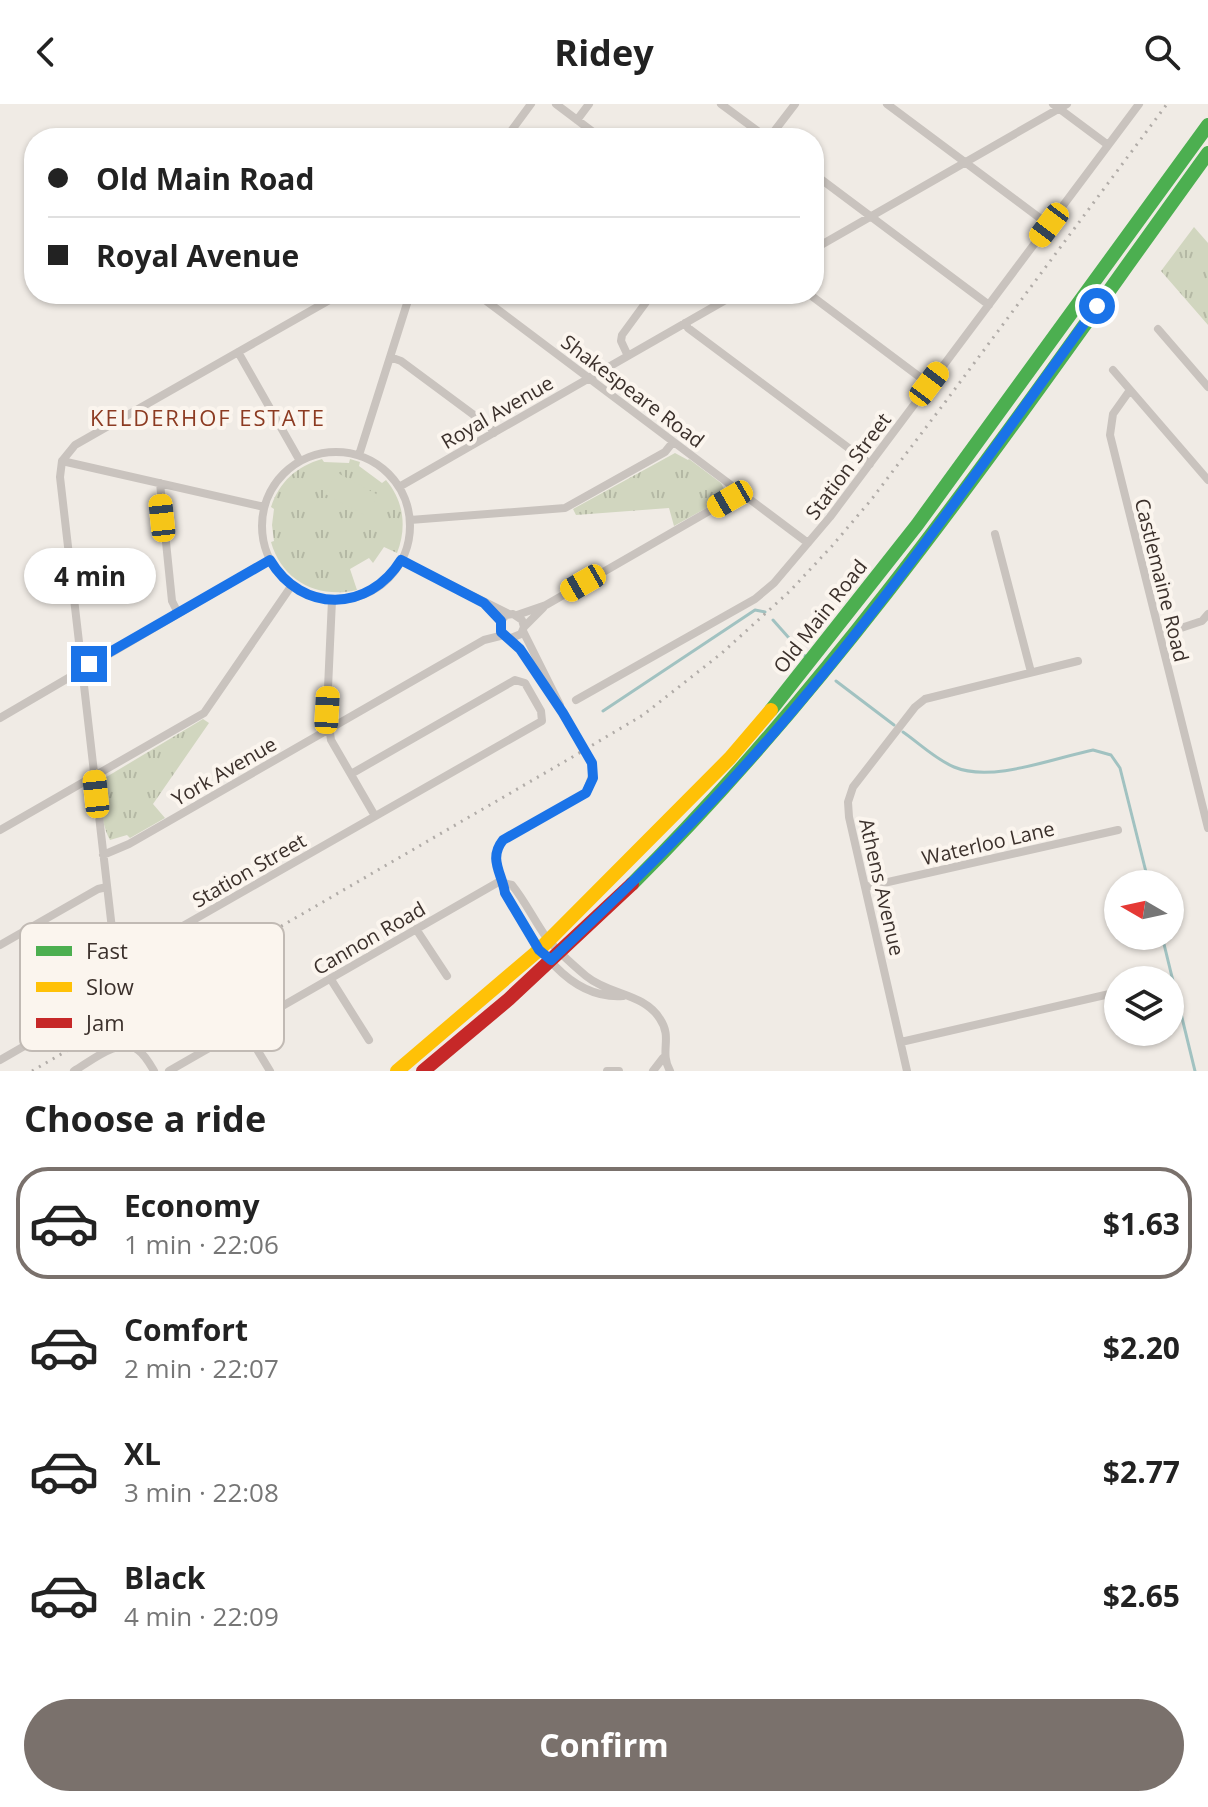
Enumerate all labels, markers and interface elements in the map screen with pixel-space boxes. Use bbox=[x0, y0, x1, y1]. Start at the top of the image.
text: Ridey bbox=[554, 28, 654, 77]
icon: back bbox=[24, 30, 68, 74]
icon: search bbox=[1140, 30, 1184, 74]
text: Old Main Road bbox=[96, 158, 314, 199]
car bbox=[1025, 199, 1073, 251]
text: Royal Avenue bbox=[96, 235, 299, 276]
route start bbox=[1079, 288, 1115, 324]
street label: Shakespeare Road bbox=[556, 328, 710, 454]
car bbox=[905, 358, 953, 410]
street label: Royal Avenue bbox=[436, 369, 558, 455]
district label: KELDERHOF ESTATE bbox=[90, 402, 326, 432]
street label: Station Street bbox=[799, 407, 897, 525]
car bbox=[703, 477, 757, 521]
car bbox=[148, 493, 176, 543]
street label: Castlemaine Road bbox=[1129, 495, 1195, 665]
callout: 4 min bbox=[23, 548, 155, 604]
street label: Old Main Road bbox=[767, 554, 873, 678]
text: 4 min bbox=[54, 558, 126, 594]
car bbox=[556, 561, 610, 605]
route end bbox=[71, 646, 107, 682]
car bbox=[314, 685, 340, 735]
street label: York Avenue bbox=[167, 730, 281, 812]
car bbox=[82, 769, 110, 819]
street label: Waterloo Lane bbox=[919, 815, 1057, 871]
street label: Athens Avenue bbox=[853, 816, 911, 958]
street label: Station Street bbox=[187, 827, 311, 913]
north arrow bbox=[1104, 870, 1184, 950]
map controls bbox=[1104, 870, 1184, 1046]
street label: Cannon Road bbox=[308, 895, 430, 981]
legend bbox=[20, 923, 284, 1051]
text: Fast bbox=[86, 935, 128, 965]
button: layers bbox=[1104, 966, 1184, 1046]
text: Slow bbox=[86, 971, 134, 1001]
text: Jam bbox=[84, 1007, 125, 1037]
text: Choose a ride bbox=[24, 1094, 266, 1143]
text: Economy bbox=[124, 1185, 260, 1226]
icon: car bbox=[28, 1187, 100, 1259]
text: $1.63 bbox=[1103, 1203, 1180, 1244]
text: 1 min · 22:06 bbox=[124, 1226, 279, 1262]
text: Comfort bbox=[124, 1309, 248, 1350]
icon: car bbox=[28, 1311, 100, 1383]
text: $2.20 bbox=[1103, 1327, 1180, 1368]
text: 2 min · 22:07 bbox=[124, 1350, 279, 1386]
text: XL bbox=[124, 1433, 161, 1474]
icon: car bbox=[28, 1435, 100, 1507]
text: $2.77 bbox=[1103, 1451, 1180, 1492]
text: 3 min · 22:08 bbox=[124, 1474, 279, 1510]
text: Black bbox=[124, 1557, 205, 1598]
icon: car bbox=[28, 1559, 100, 1631]
text: $2.65 bbox=[1103, 1575, 1180, 1616]
text: 4 min · 22:09 bbox=[124, 1598, 279, 1634]
button: Confirm bbox=[24, 1699, 1184, 1791]

